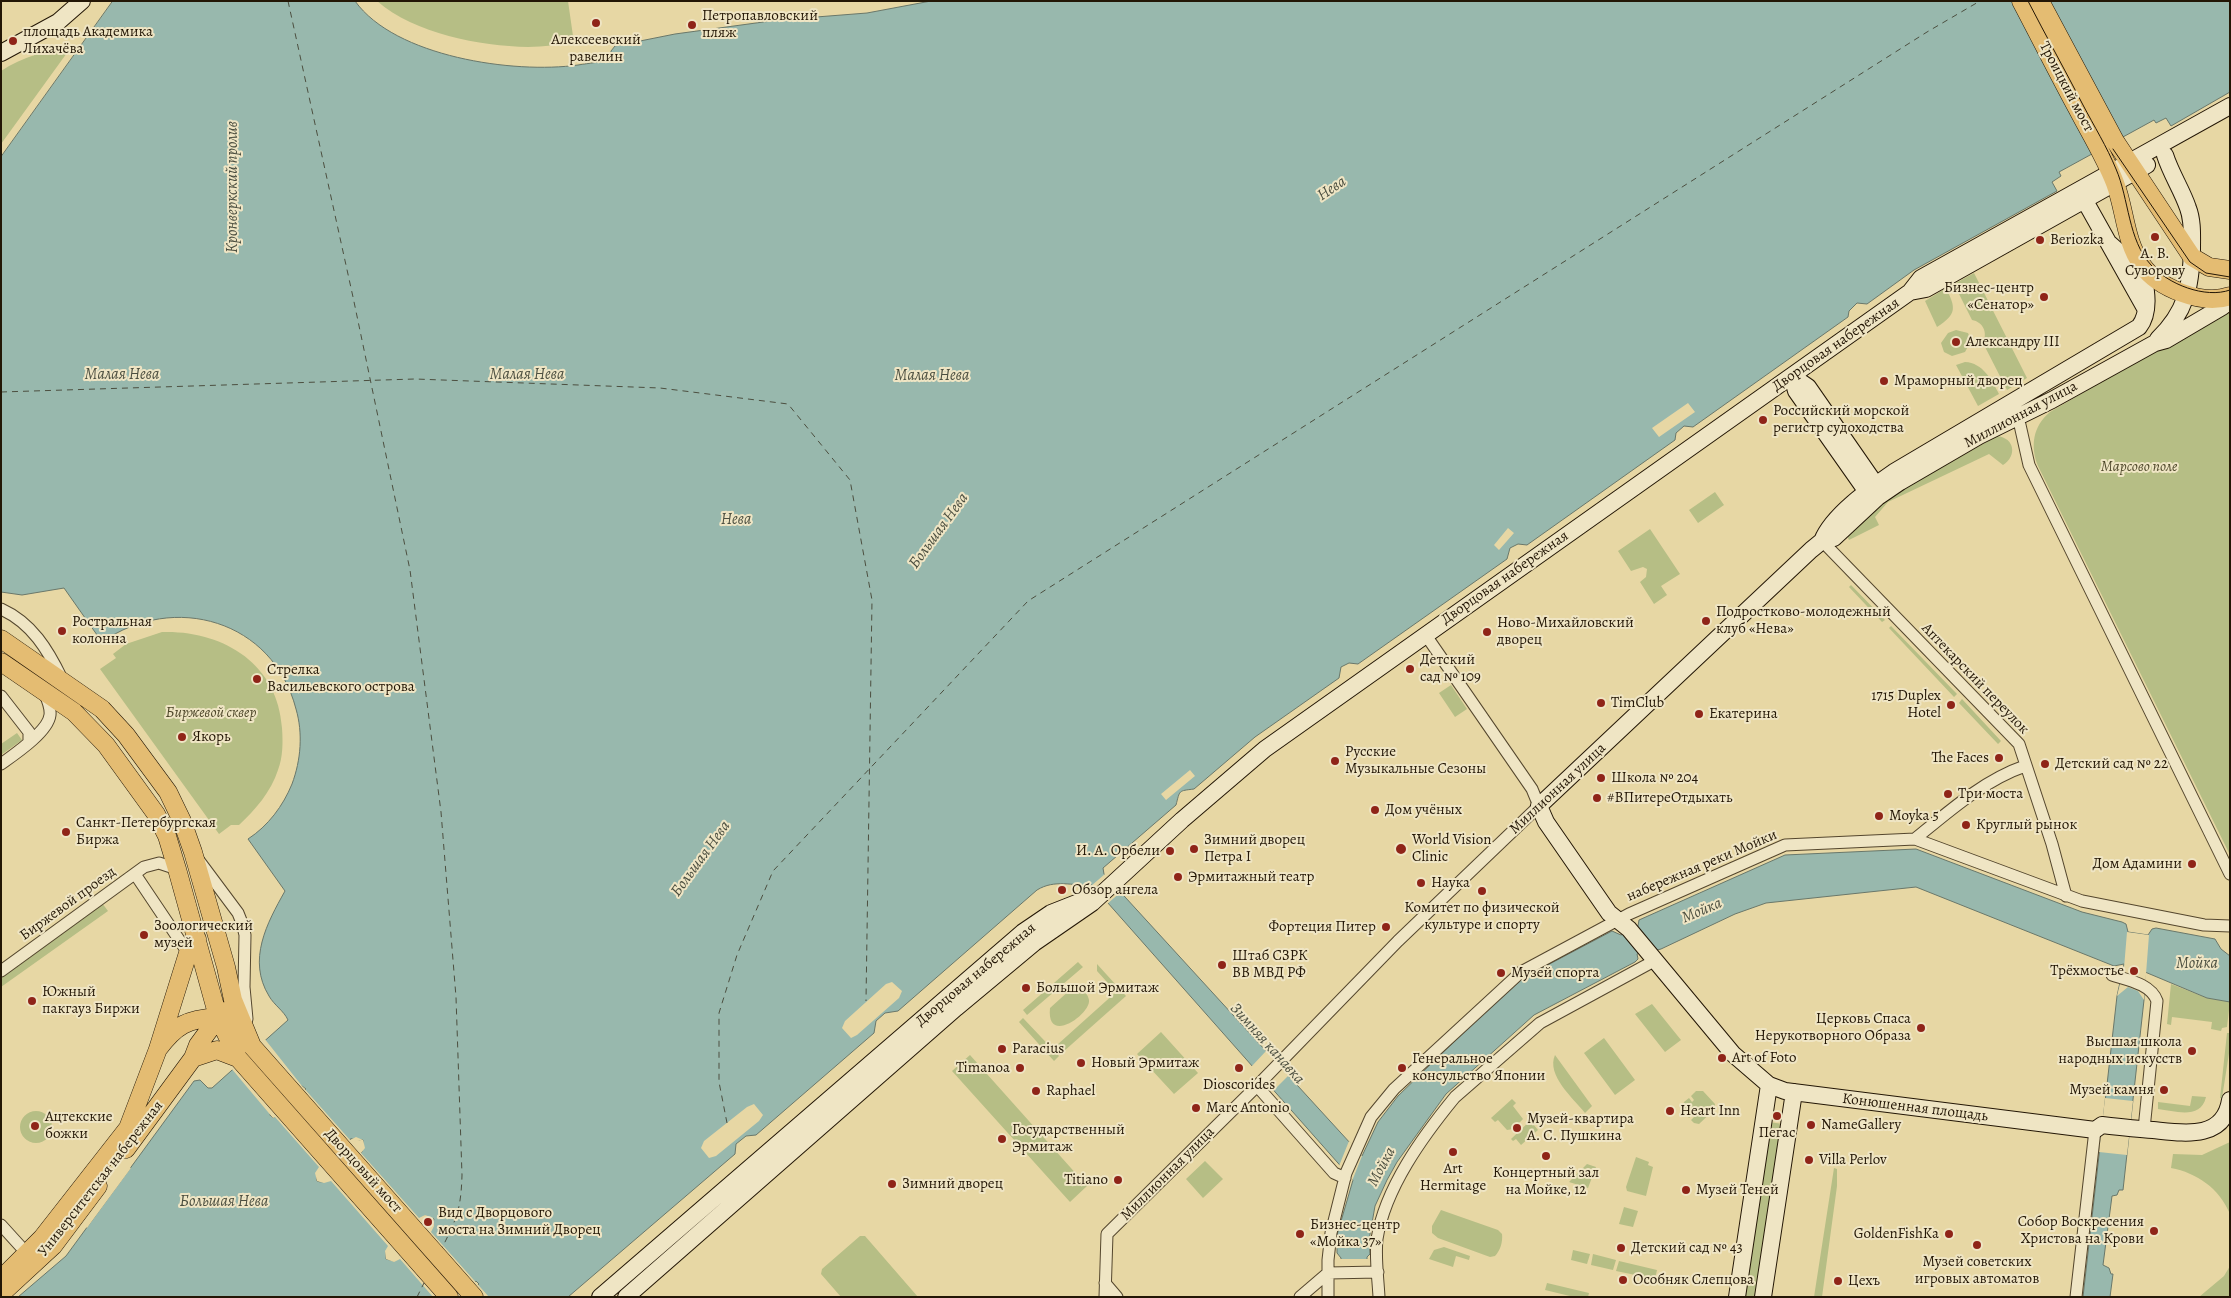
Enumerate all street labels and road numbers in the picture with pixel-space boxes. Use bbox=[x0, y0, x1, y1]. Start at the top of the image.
street label: Троицкий мост bbox=[2035, 39, 2097, 135]
street label: Дворцовая набережная bbox=[1769, 294, 1903, 396]
street label: Миллионная улица bbox=[1961, 378, 2081, 452]
street label: Дворцовая набережная bbox=[1438, 527, 1572, 629]
street label: Аптекарский переулок bbox=[1917, 620, 2033, 738]
street label: Миллионная улица bbox=[1506, 740, 1610, 838]
street label: набережная реки Мойки bbox=[1624, 826, 1780, 906]
street label: Биржевой проезд bbox=[16, 863, 120, 945]
street label: Дворцовая набережная bbox=[912, 919, 1040, 1031]
street label: Конюшенная площадь bbox=[1841, 1090, 1989, 1126]
street label: Университетская набережная bbox=[35, 1097, 167, 1261]
street label: Миллионная улица bbox=[1117, 1123, 1219, 1225]
street label: Дворцовый мост bbox=[320, 1125, 406, 1217]

